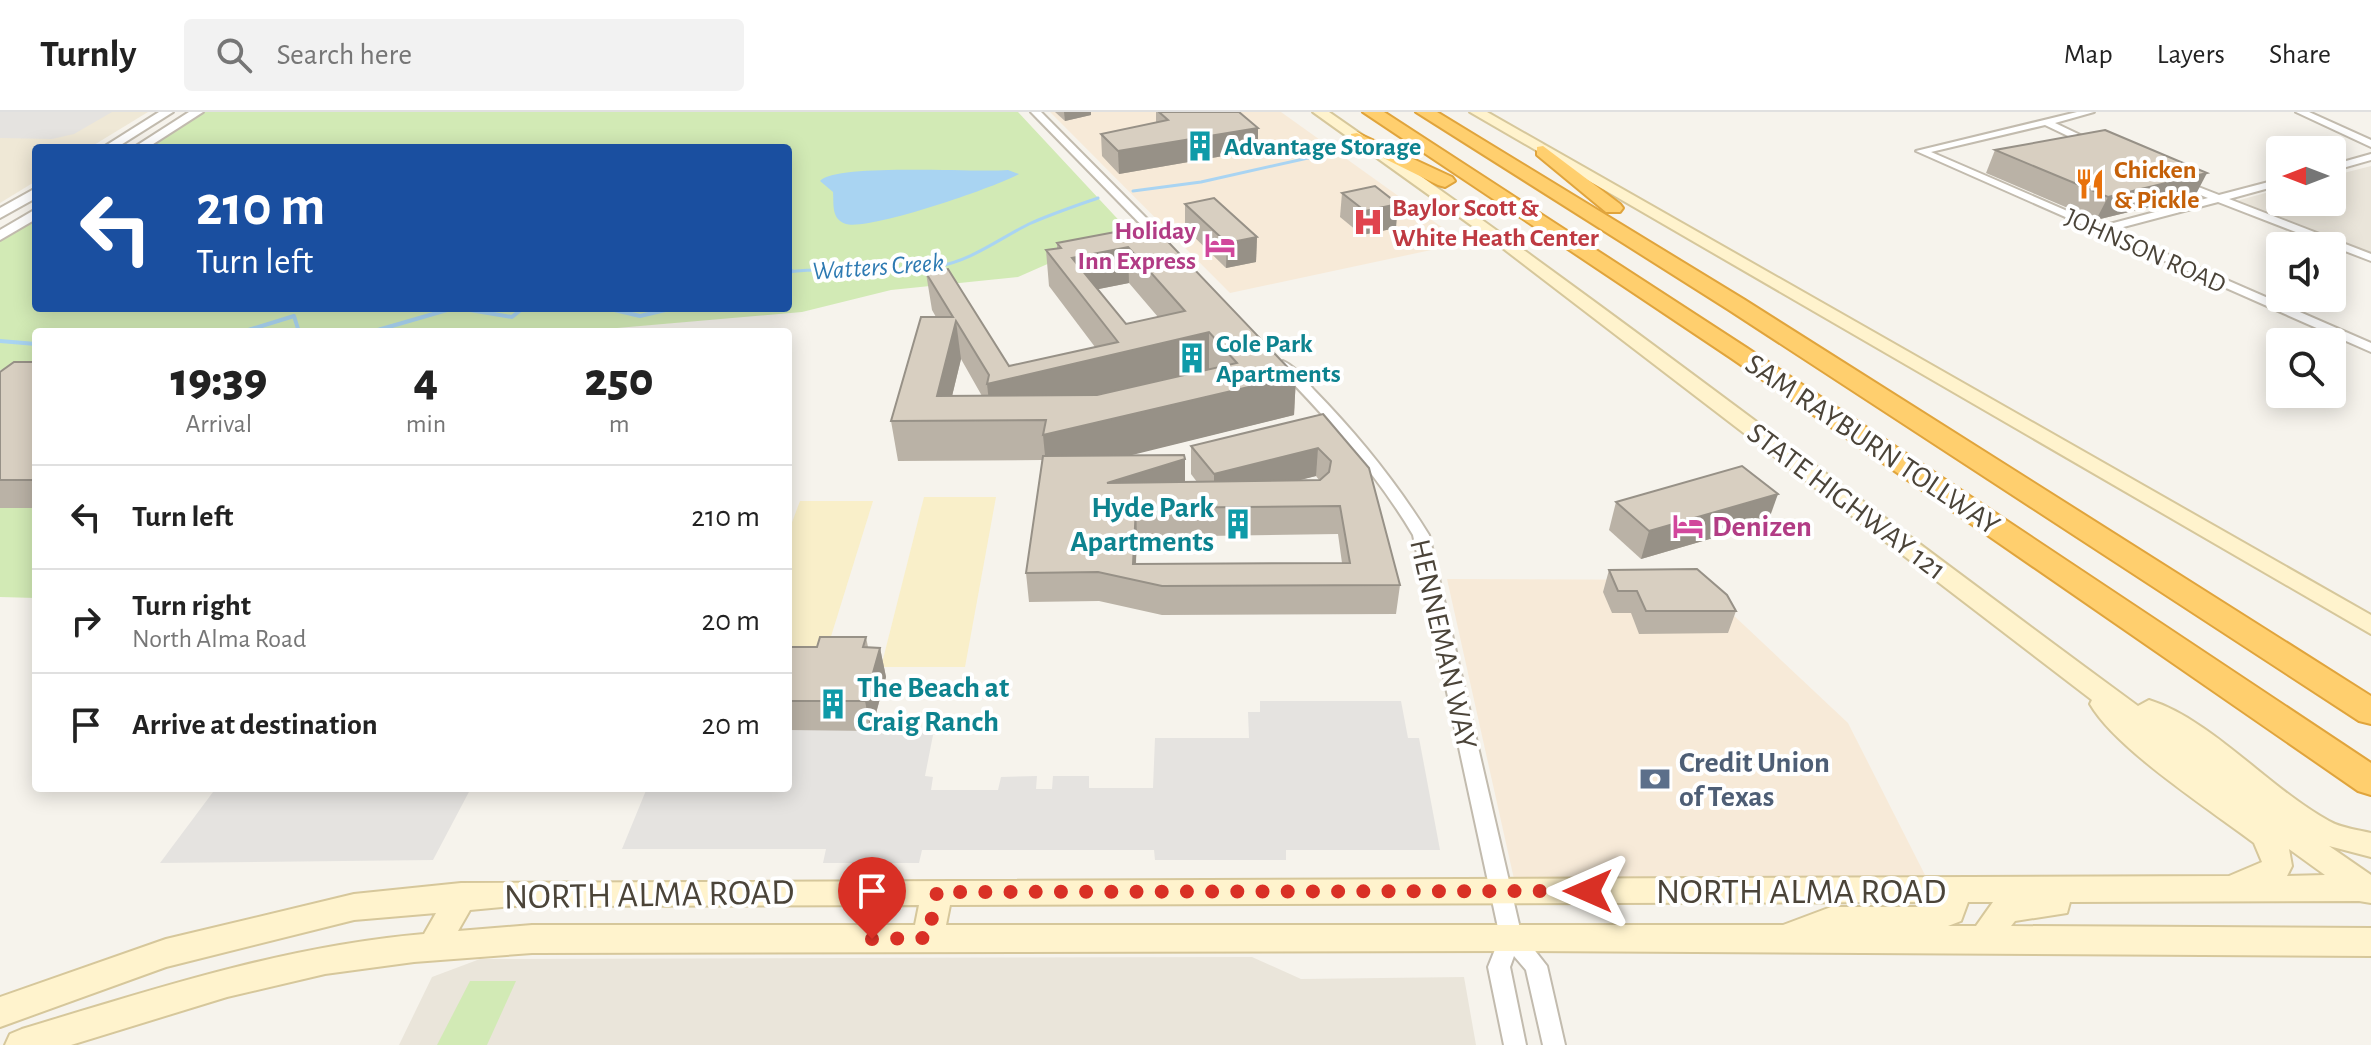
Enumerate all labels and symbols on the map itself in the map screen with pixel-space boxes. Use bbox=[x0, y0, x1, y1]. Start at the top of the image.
building icon: Advantage Storage bbox=[1183, 129, 1217, 163]
place label: Advantage Storage bbox=[1224, 134, 1421, 160]
north arrow bbox=[2266, 136, 2346, 216]
place label: Chicken & Pickle bbox=[2114, 157, 2199, 213]
restaurant icon: Chicken & Pickle bbox=[2073, 167, 2107, 201]
place label: Baylor Scott & White Heath Center bbox=[1392, 195, 1599, 251]
street label: JOHNSON ROAD bbox=[2061, 204, 2230, 298]
hospital icon: Baylor Scott & White Heath Center bbox=[1351, 205, 1385, 239]
place label: Holiday Inn Express bbox=[1077, 218, 1196, 274]
hotel icon: Holiday Inn Express bbox=[1203, 228, 1237, 262]
water label: Watters Creek bbox=[811, 249, 945, 285]
place label: Cole Park Apartments bbox=[1216, 331, 1341, 387]
building icon: Cole Park Apartments bbox=[1175, 341, 1209, 375]
street label: SAM RAYBURN TOLLWAY bbox=[1740, 349, 2005, 541]
street label: STATE HIGHWAY 121 bbox=[1742, 418, 1951, 586]
place label: Hyde Park Apartments bbox=[1070, 493, 1214, 557]
building icon: Hyde Park Apartments bbox=[1221, 507, 1255, 541]
hotel icon: Denizen bbox=[1671, 509, 1705, 543]
place label: Denizen bbox=[1712, 512, 1812, 542]
street label: HENNEMAN WAY bbox=[1404, 536, 1482, 752]
place label: The Beach at Craig Ranch bbox=[857, 673, 1009, 737]
building icon: The Beach at Craig Ranch bbox=[816, 687, 850, 721]
place label: Credit Union of Texas bbox=[1679, 748, 1830, 812]
bank icon: Credit Union of Texas bbox=[1638, 762, 1672, 796]
position arrow bbox=[1546, 849, 1630, 933]
pin bbox=[838, 857, 906, 939]
street label: NORTH ALMA ROAD bbox=[503, 874, 795, 916]
street label: NORTH ALMA ROAD bbox=[1656, 874, 1946, 910]

